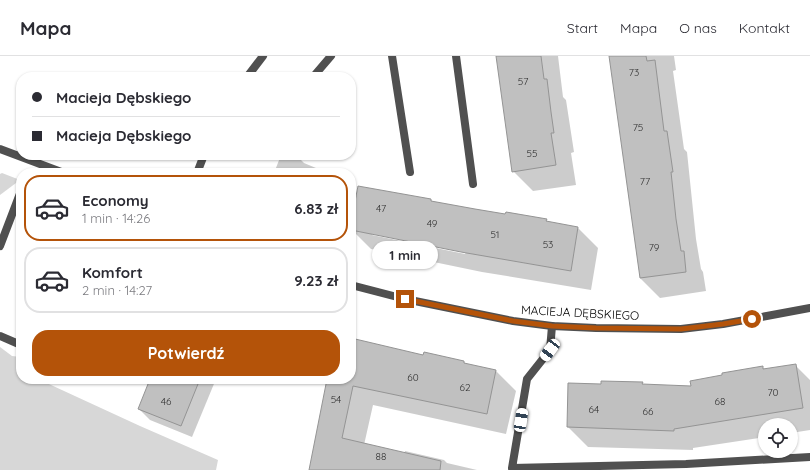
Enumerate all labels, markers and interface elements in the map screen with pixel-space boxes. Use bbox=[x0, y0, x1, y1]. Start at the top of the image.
text: Mapa bbox=[20, 16, 71, 40]
text: Start bbox=[567, 19, 598, 37]
text: Mapa bbox=[620, 19, 657, 37]
text: O nas bbox=[679, 19, 717, 37]
text: Kontakt bbox=[739, 19, 790, 37]
house number: 73 bbox=[629, 66, 639, 79]
house number: 57 bbox=[518, 75, 528, 88]
text: Macieja Dębskiego bbox=[56, 88, 191, 107]
house number: 75 bbox=[633, 121, 643, 134]
text: Macieja Dębskiego bbox=[56, 126, 191, 145]
house number: 55 bbox=[527, 147, 537, 160]
house number: 77 bbox=[640, 175, 650, 188]
icon: car bbox=[34, 190, 70, 226]
text: Economy bbox=[82, 191, 149, 210]
text: 6.83 zł bbox=[294, 199, 338, 218]
house number: 47 bbox=[376, 202, 386, 215]
text: 1 min · 14:26 bbox=[82, 210, 150, 226]
house number: 49 bbox=[427, 217, 438, 230]
house number: 51 bbox=[490, 228, 500, 241]
house number: 53 bbox=[543, 238, 553, 251]
callout: 1 min bbox=[372, 241, 438, 269]
house number: 79 bbox=[649, 241, 660, 254]
text: 1 min bbox=[389, 247, 421, 263]
icon: car bbox=[34, 262, 70, 298]
text: Komfort bbox=[82, 263, 143, 282]
text: 9.23 zł bbox=[294, 271, 338, 290]
text: 2 min · 14:27 bbox=[82, 282, 152, 298]
route end bbox=[396, 290, 414, 308]
street label: MACIEJA DĘBSKIEGO bbox=[520, 302, 640, 323]
route start bbox=[743, 310, 761, 328]
button: Potwierdź bbox=[32, 330, 340, 376]
car bbox=[538, 337, 562, 363]
house number: 60 bbox=[407, 371, 419, 384]
house number: 62 bbox=[460, 381, 471, 394]
house number: 70 bbox=[767, 386, 779, 399]
house number: 54 bbox=[331, 393, 341, 406]
house number: 46 bbox=[161, 395, 172, 408]
house number: 68 bbox=[715, 395, 725, 408]
house number: 64 bbox=[589, 403, 599, 416]
house number: 66 bbox=[643, 405, 654, 418]
car bbox=[513, 407, 529, 433]
map controls bbox=[758, 418, 798, 458]
button: locate bbox=[758, 418, 798, 458]
house number: 88 bbox=[376, 450, 386, 463]

